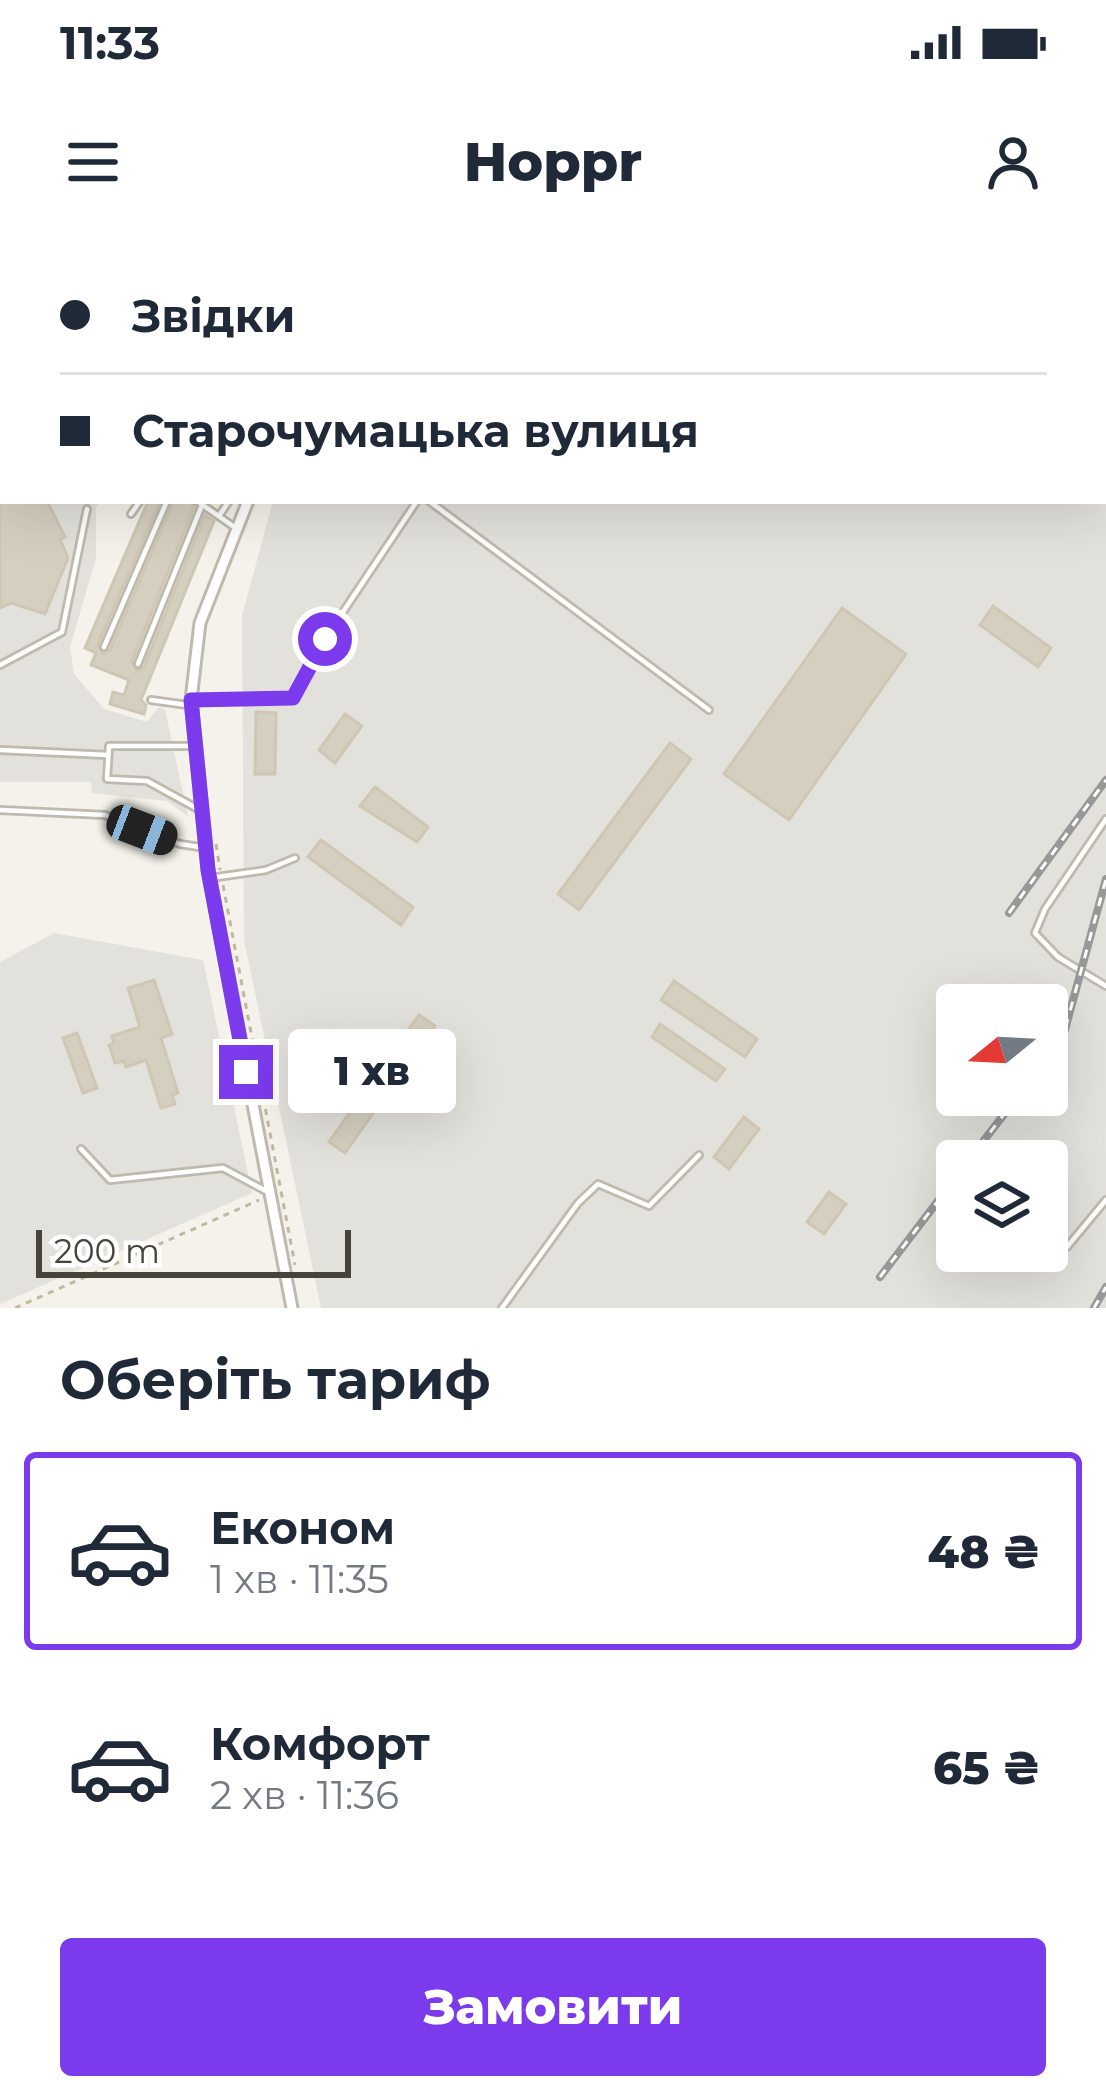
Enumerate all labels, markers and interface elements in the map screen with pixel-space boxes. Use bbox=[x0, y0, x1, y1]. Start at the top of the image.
text: 11:33 bbox=[60, 15, 160, 70]
icon: menu bbox=[60, 129, 126, 195]
text: Hoppr bbox=[464, 129, 642, 195]
icon: person bbox=[980, 129, 1046, 195]
text: Звідки bbox=[132, 288, 295, 343]
text: Старочумацька вулиця bbox=[132, 403, 699, 458]
route start bbox=[298, 612, 352, 666]
car bbox=[102, 800, 182, 860]
north arrow bbox=[936, 984, 1068, 1116]
map controls bbox=[936, 984, 1068, 1272]
callout: 1 хв bbox=[288, 1030, 456, 1114]
route end bbox=[219, 1045, 273, 1099]
text: 1 хв bbox=[334, 1047, 410, 1095]
button: layers bbox=[936, 1140, 1068, 1272]
scale bar bbox=[36, 1224, 351, 1277]
text: 200 m bbox=[54, 1231, 160, 1271]
text: Оберіть тариф bbox=[60, 1347, 491, 1413]
icon: car bbox=[66, 1497, 174, 1605]
text: Економ bbox=[210, 1500, 395, 1555]
text: 48 ₴ bbox=[928, 1524, 1040, 1579]
text: 1 хв · 11:35 bbox=[210, 1555, 389, 1603]
icon: car bbox=[66, 1713, 174, 1821]
text: Комфорт bbox=[210, 1716, 430, 1771]
text: 65 ₴ bbox=[933, 1740, 1040, 1795]
text: 2 хв · 11:36 bbox=[210, 1771, 399, 1819]
button: Замовити bbox=[60, 1938, 1046, 2076]

